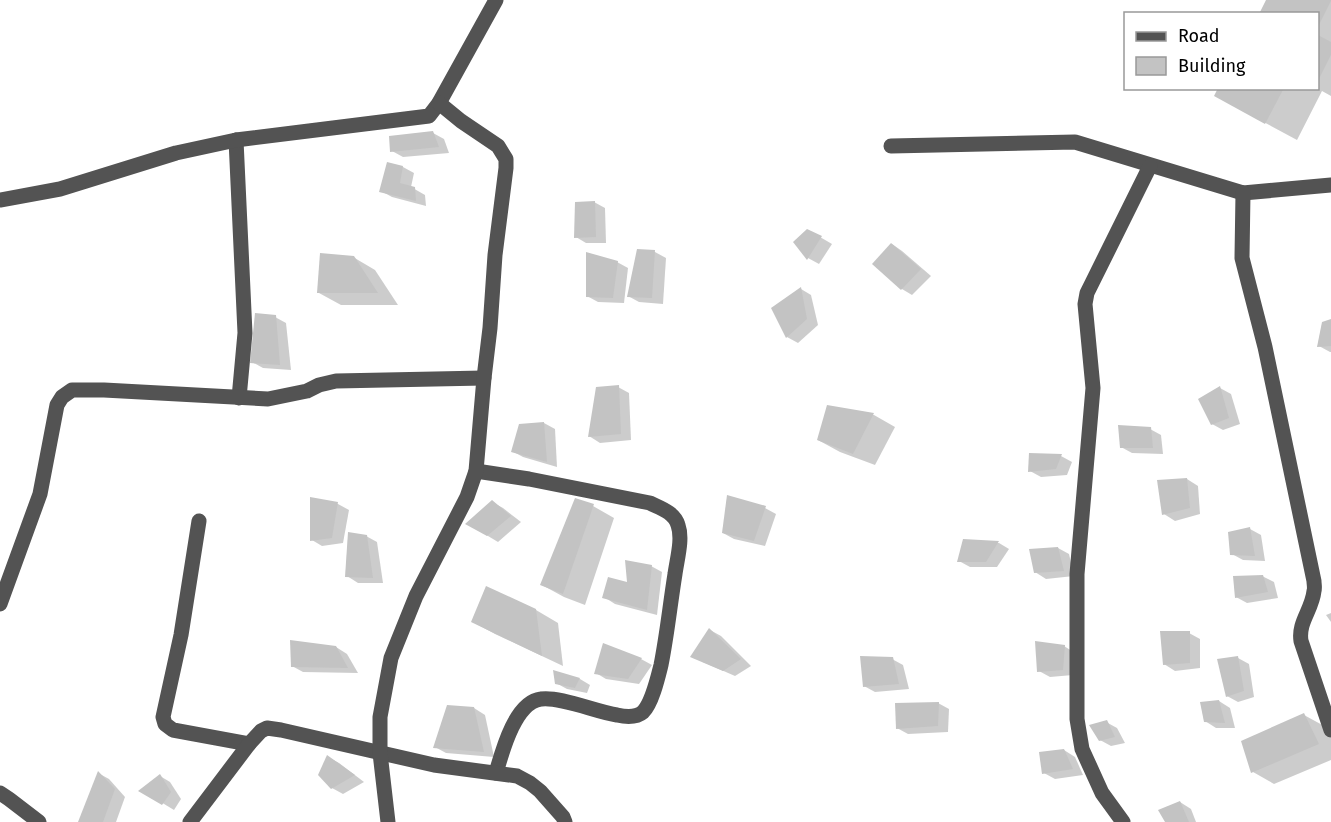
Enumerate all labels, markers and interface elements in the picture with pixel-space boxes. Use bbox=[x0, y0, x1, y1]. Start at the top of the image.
legend bbox=[1124, 12, 1319, 90]
text: Road bbox=[1178, 25, 1220, 47]
text: Building bbox=[1178, 55, 1246, 77]

